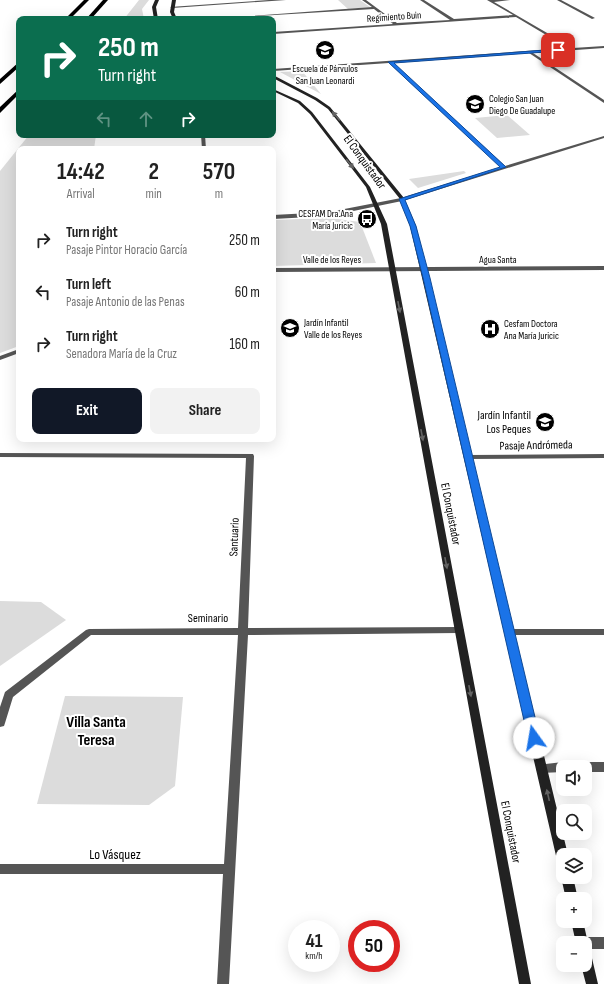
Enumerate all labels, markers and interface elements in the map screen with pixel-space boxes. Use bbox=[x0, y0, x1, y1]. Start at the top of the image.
street label: Regimiento Buin bbox=[366, 9, 422, 25]
text: 250 m bbox=[98, 31, 159, 64]
icon: right bbox=[32, 32, 84, 84]
pin bbox=[541, 33, 575, 67]
school or university icon: Escuela de Párvulos San Juan Leonardi bbox=[314, 39, 336, 61]
icon: arrive bbox=[547, 39, 569, 61]
place label: Escuela de Párvulos San Juan Leonardi bbox=[292, 63, 358, 87]
text: Turn right bbox=[98, 65, 156, 86]
school or university icon: Colegio San Juan Diego De Guadalupe bbox=[464, 93, 486, 115]
place label: Colegio San Juan Diego De Guadalupe bbox=[489, 93, 555, 117]
icon: left bbox=[93, 108, 115, 130]
icon: ahead bbox=[135, 108, 157, 130]
icon: right bbox=[177, 108, 199, 130]
one-way arrow bbox=[332, 111, 341, 122]
street label: El Conquistador bbox=[340, 132, 390, 193]
text: 14:42 bbox=[57, 157, 105, 186]
text: 2 bbox=[149, 157, 159, 186]
text: 570 bbox=[203, 157, 235, 186]
one-way arrow bbox=[346, 158, 354, 169]
text: Arrival bbox=[67, 186, 95, 202]
text: min bbox=[146, 186, 162, 202]
text: m bbox=[215, 186, 223, 202]
place label: CESFAM Dra.Ana María Juricic bbox=[298, 208, 353, 232]
bus stop icon: CESFAM Dra.Ana María Juricic bbox=[356, 208, 378, 230]
text: Turn right bbox=[66, 223, 118, 242]
icon: right bbox=[32, 229, 54, 251]
text: 250 m bbox=[229, 231, 260, 250]
text: Pasaje Pintor Horacio García bbox=[66, 242, 187, 258]
street label: Valle de los Reyes bbox=[303, 254, 361, 266]
street label: Agua Santa bbox=[478, 254, 517, 266]
text: Turn left bbox=[66, 275, 111, 294]
icon: left bbox=[32, 281, 54, 303]
text: 60 m bbox=[235, 283, 260, 302]
text: Pasaje Antonio de las Penas bbox=[66, 294, 185, 310]
one-way arrow bbox=[396, 301, 402, 313]
school or university icon: Jardín Infantil Valle de los Reyes bbox=[279, 317, 301, 339]
place label: Jardín Infantil Valle de los Reyes bbox=[303, 317, 363, 341]
hospital icon: Cesfam Doctora Ana María Juricic bbox=[479, 318, 501, 340]
place label: Cesfam Doctora Ana María Juricic bbox=[503, 318, 559, 342]
text: Turn right bbox=[66, 327, 118, 346]
icon: right bbox=[32, 333, 54, 355]
text: 160 m bbox=[229, 335, 260, 354]
text: Senadora María de la Cruz bbox=[66, 346, 177, 362]
button: Exit bbox=[32, 388, 142, 434]
button: Share bbox=[150, 388, 260, 434]
place label: Jardín Infantil Los Peques bbox=[477, 408, 531, 437]
school or university icon: Jardín Infantil Los Peques bbox=[534, 411, 556, 433]
one-way arrow bbox=[420, 429, 426, 441]
street label: Pasaje Andrómeda bbox=[499, 437, 573, 454]
street label: El Conquistador bbox=[437, 482, 464, 547]
street label: Santuario bbox=[226, 517, 243, 557]
one-way arrow bbox=[444, 557, 450, 569]
street label: Seminario bbox=[188, 611, 228, 626]
one-way arrow bbox=[467, 685, 473, 697]
district label: Villa Santa Teresa bbox=[66, 713, 126, 750]
position arrow bbox=[513, 717, 555, 759]
map controls bbox=[556, 760, 592, 972]
button: sound bbox=[556, 760, 592, 796]
one-way arrow bbox=[544, 789, 550, 801]
street label: El Conquistador bbox=[497, 800, 524, 865]
button: search bbox=[556, 804, 592, 840]
street label: Lo Vásquez bbox=[89, 846, 141, 863]
button: layers bbox=[556, 848, 592, 884]
button: + bbox=[556, 892, 592, 928]
speed limit sign: 50 bbox=[348, 920, 400, 972]
text: 41 bbox=[305, 929, 323, 953]
button: − bbox=[556, 936, 592, 972]
text: km/h bbox=[305, 950, 323, 962]

